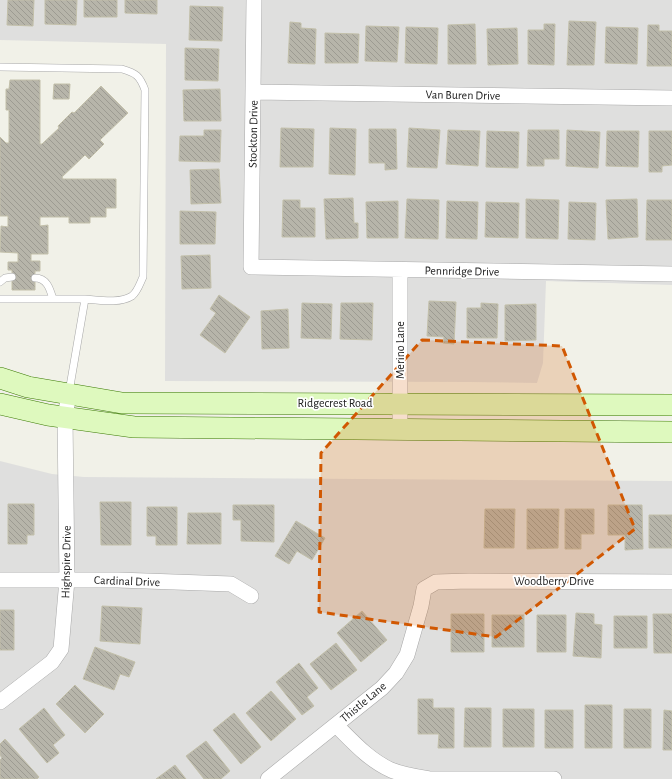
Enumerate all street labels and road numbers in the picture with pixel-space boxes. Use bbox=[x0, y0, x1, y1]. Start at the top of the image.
street label: Van Buren Drive bbox=[426, 88, 500, 102]
street label: Stockton Drive bbox=[246, 100, 260, 168]
street label: Pennridge Drive bbox=[425, 264, 499, 278]
street label: Merino Lane bbox=[394, 321, 406, 379]
street label: Ridgecrest Road bbox=[297, 397, 373, 409]
street label: Highspire Drive bbox=[59, 525, 73, 599]
street label: Cardinal Drive bbox=[94, 574, 160, 588]
street label: Woodberry Drive bbox=[514, 575, 594, 588]
street label: Thistle Lane bbox=[338, 679, 388, 725]

